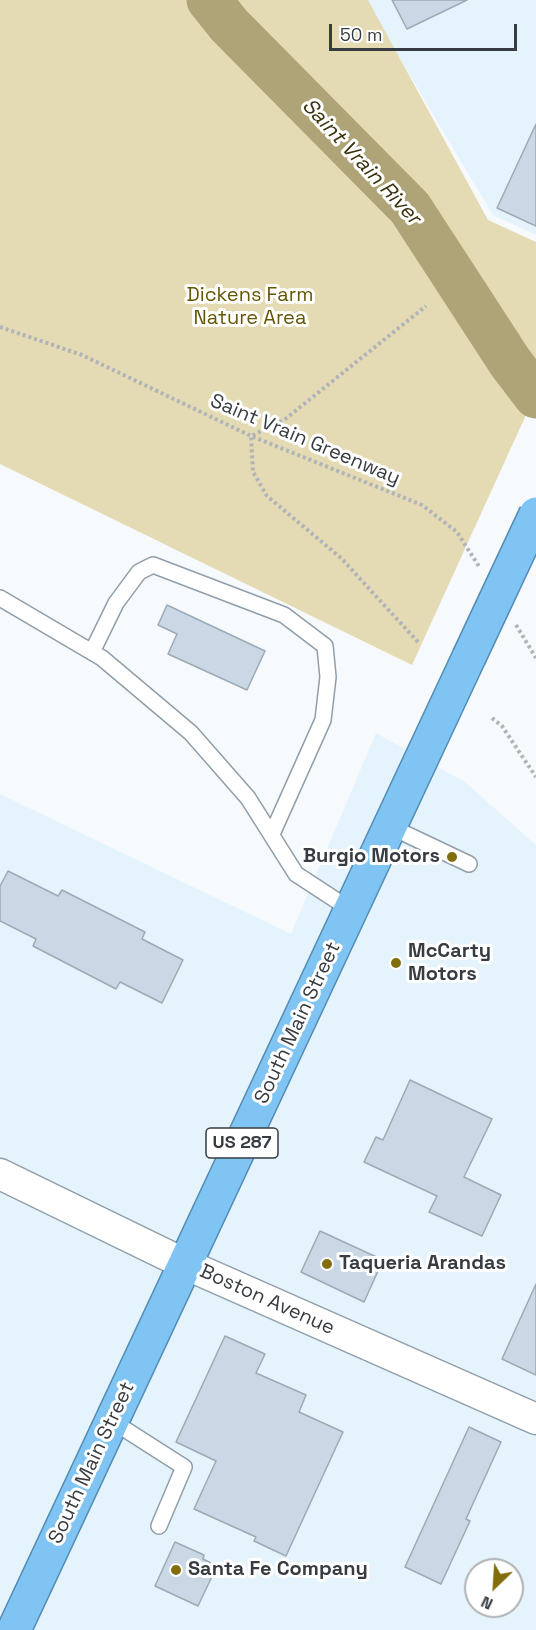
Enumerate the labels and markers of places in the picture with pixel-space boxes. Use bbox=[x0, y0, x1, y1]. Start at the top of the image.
place label: Burgio Motors bbox=[303, 845, 440, 869]
marker: Burgio Motors bbox=[445, 850, 459, 864]
place label: McCarty Motors bbox=[408, 940, 491, 987]
marker: McCarty Motors bbox=[389, 956, 403, 970]
place label: Taqueria Arandas bbox=[339, 1252, 506, 1276]
marker: Taqueria Arandas bbox=[320, 1257, 334, 1271]
place label: Santa Fe Company bbox=[188, 1558, 368, 1582]
marker: Santa Fe Company bbox=[169, 1563, 183, 1577]

